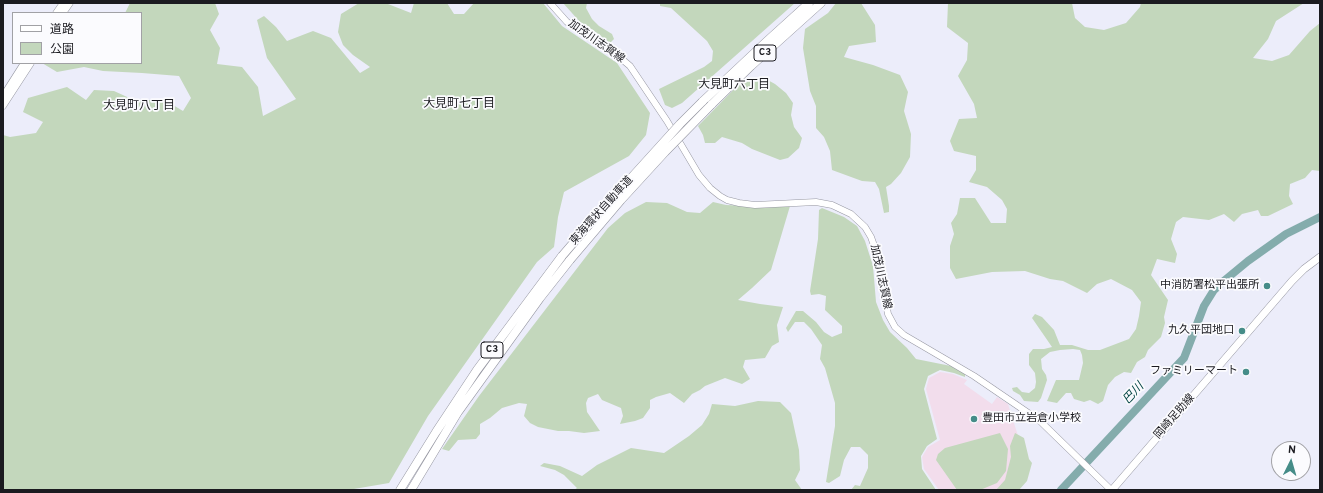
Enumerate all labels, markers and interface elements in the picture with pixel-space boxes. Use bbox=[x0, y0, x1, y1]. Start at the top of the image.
legend bbox=[12, 12, 142, 64]
street label: 加茂川志賀線 bbox=[565, 18, 627, 66]
text: 道路 bbox=[50, 22, 74, 38]
text: 公園 bbox=[50, 42, 74, 58]
road number: C3 bbox=[754, 45, 776, 61]
district label: 大見町六丁目 bbox=[698, 79, 770, 93]
district label: 大見町七丁目 bbox=[423, 98, 495, 112]
district label: 大見町八丁目 bbox=[103, 100, 175, 114]
street label: 東海環状自動車道 bbox=[568, 174, 636, 248]
street label: 加茂川志賀線 bbox=[867, 243, 893, 311]
place label: 中消防署松平出張所 bbox=[1160, 279, 1259, 293]
marker: 中消防署松平出張所 bbox=[1262, 281, 1272, 291]
place label: 九久平団地口 bbox=[1168, 324, 1234, 338]
marker: 九久平団地口 bbox=[1237, 326, 1247, 336]
road number: C3 bbox=[481, 342, 503, 358]
place label: ファミリーマート bbox=[1150, 365, 1238, 379]
marker: ファミリーマート bbox=[1241, 367, 1251, 377]
water label: 巴川 bbox=[1121, 380, 1147, 408]
street label: 岡崎足助線 bbox=[1152, 392, 1198, 442]
place label: 豊田市立岩倉小学校 bbox=[982, 412, 1081, 426]
marker: 豊田市立岩倉小学校 bbox=[969, 414, 979, 424]
north arrow bbox=[1271, 441, 1311, 481]
text: N bbox=[1287, 443, 1297, 457]

